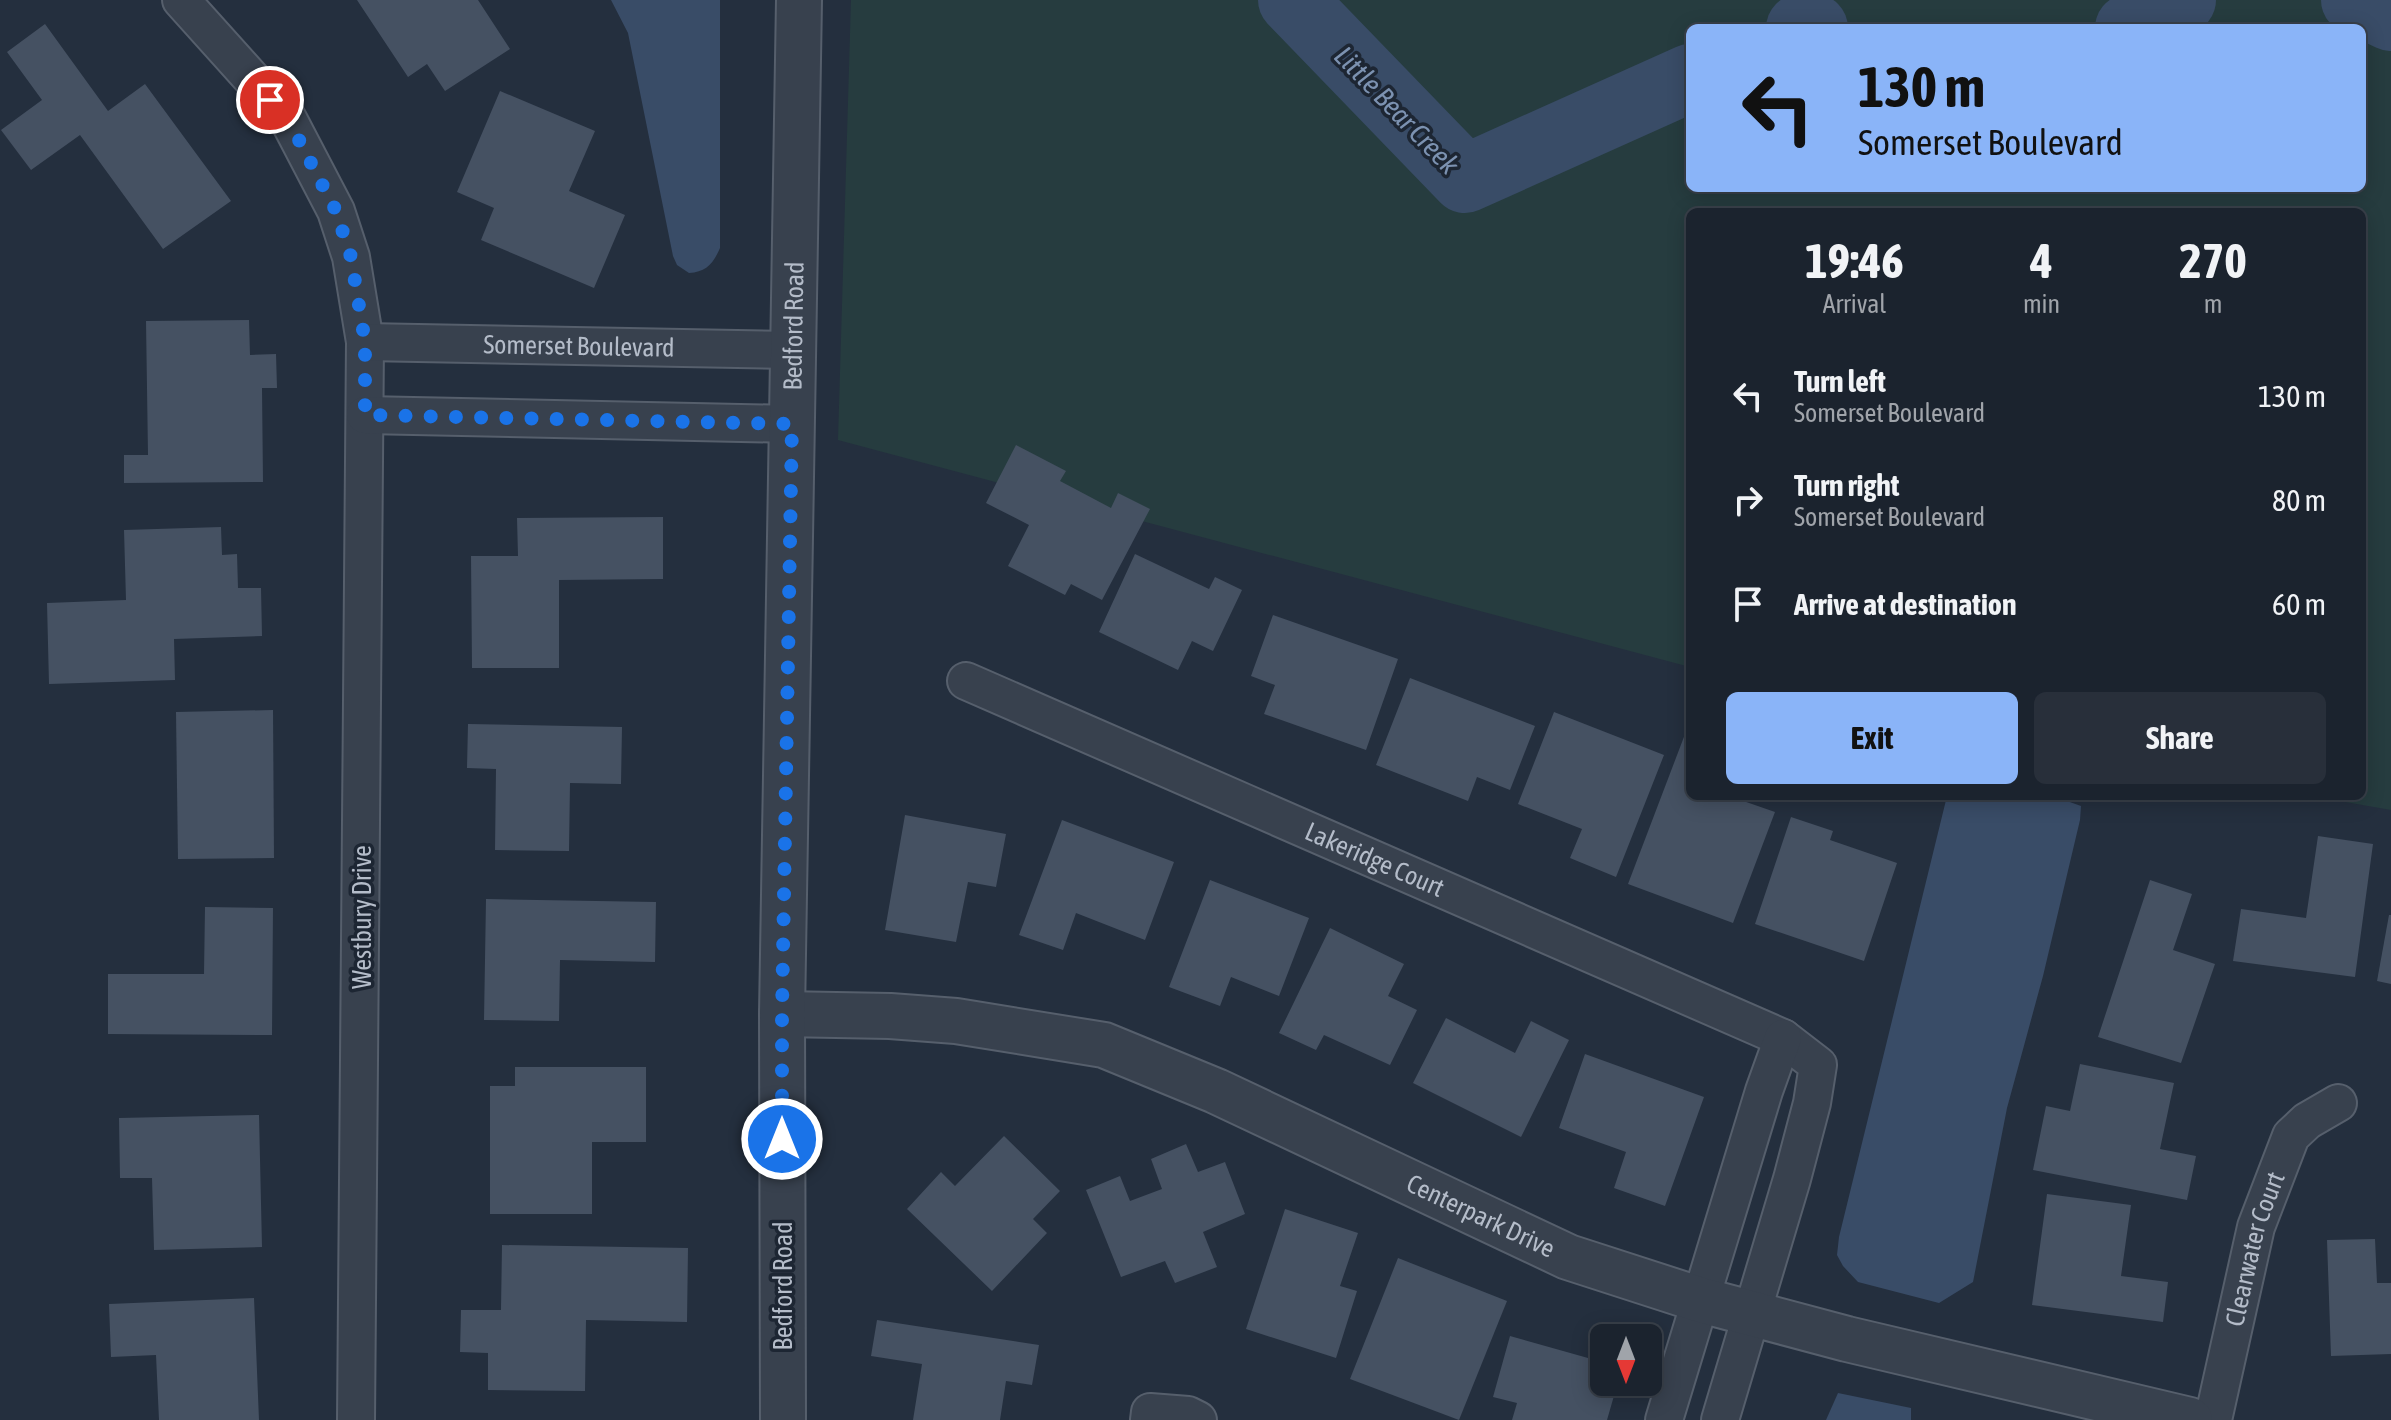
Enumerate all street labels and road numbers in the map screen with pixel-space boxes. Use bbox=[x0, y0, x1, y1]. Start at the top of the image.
street label: Bedford Road bbox=[777, 261, 810, 391]
street label: Somerset Boulevard bbox=[483, 329, 675, 363]
street label: Lakeridge Court bbox=[1301, 816, 1449, 903]
street label: Westbury Drive bbox=[347, 845, 377, 989]
street label: Centerpark Drive bbox=[1402, 1168, 1560, 1264]
street label: Clearwater Court bbox=[2219, 1168, 2291, 1329]
street label: Bedford Road bbox=[768, 1222, 798, 1350]

